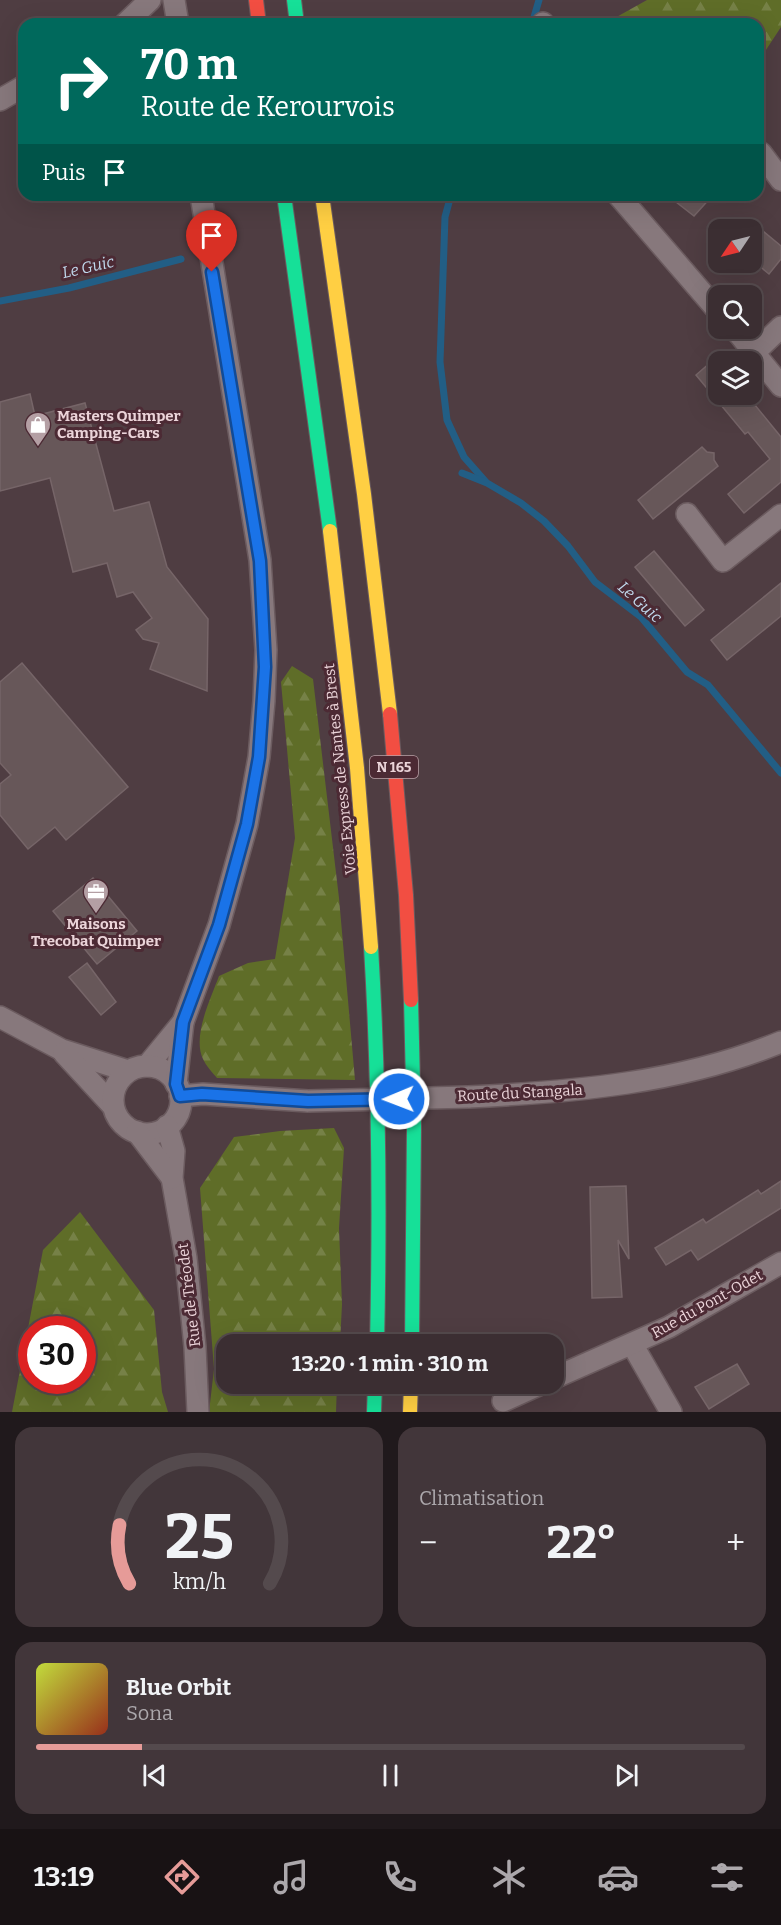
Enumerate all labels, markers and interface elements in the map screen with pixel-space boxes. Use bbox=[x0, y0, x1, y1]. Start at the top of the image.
text: 70 m bbox=[141, 40, 237, 90]
icon: right bbox=[42, 42, 120, 120]
text: Route de Kerourvois bbox=[141, 91, 395, 123]
icon: arrive bbox=[98, 156, 131, 189]
text: Puis bbox=[42, 159, 86, 186]
pin bbox=[186, 210, 237, 272]
icon: arrive bbox=[195, 219, 228, 252]
north arrow bbox=[708, 219, 762, 273]
map controls bbox=[708, 219, 762, 405]
water label: Le Guic bbox=[60, 252, 116, 282]
button: search bbox=[708, 285, 762, 339]
button: layers bbox=[708, 351, 762, 405]
place label: Masters Quimper Camping-Cars bbox=[57, 407, 181, 442]
shop icon: Masters Quimper Camping-Cars bbox=[23, 410, 53, 448]
water label: Le Guic bbox=[614, 577, 666, 627]
street label: Voie Express de Nantes à Brest bbox=[320, 662, 360, 875]
road number: N 165 bbox=[370, 756, 418, 778]
office icon: Maisons Trecobat Quimper bbox=[81, 877, 111, 915]
place label: Maisons Trecobat Quimper bbox=[31, 915, 161, 950]
position arrow bbox=[367, 1067, 431, 1131]
street label: Route du Stangala bbox=[457, 1081, 583, 1105]
street label: Rue de Tréodet bbox=[174, 1242, 204, 1348]
street label: Rue du Pont-Odet bbox=[648, 1266, 766, 1342]
speed limit sign: 30 bbox=[18, 1316, 96, 1394]
text: 13:20 · 1 min · 310 m bbox=[292, 1350, 488, 1377]
text: Climatisation bbox=[419, 1486, 544, 1510]
text: 25 bbox=[164, 1500, 234, 1575]
text: 22° bbox=[546, 1516, 617, 1570]
text: − bbox=[419, 1523, 437, 1563]
text: + bbox=[726, 1523, 745, 1563]
text: km/h bbox=[172, 1569, 226, 1595]
text: Blue Orbit bbox=[126, 1674, 231, 1701]
text: Sona bbox=[126, 1701, 173, 1725]
icon: previous bbox=[138, 1759, 171, 1792]
icon: pause bbox=[374, 1759, 407, 1792]
icon: next bbox=[610, 1759, 643, 1792]
icon: directions bbox=[161, 1856, 203, 1898]
icon: music bbox=[270, 1856, 312, 1898]
icon: phone bbox=[379, 1856, 421, 1898]
icon: climate bbox=[488, 1856, 530, 1898]
icon: car bbox=[597, 1856, 639, 1898]
icon: filters bbox=[706, 1856, 748, 1898]
text: 13:19 bbox=[33, 1861, 95, 1893]

